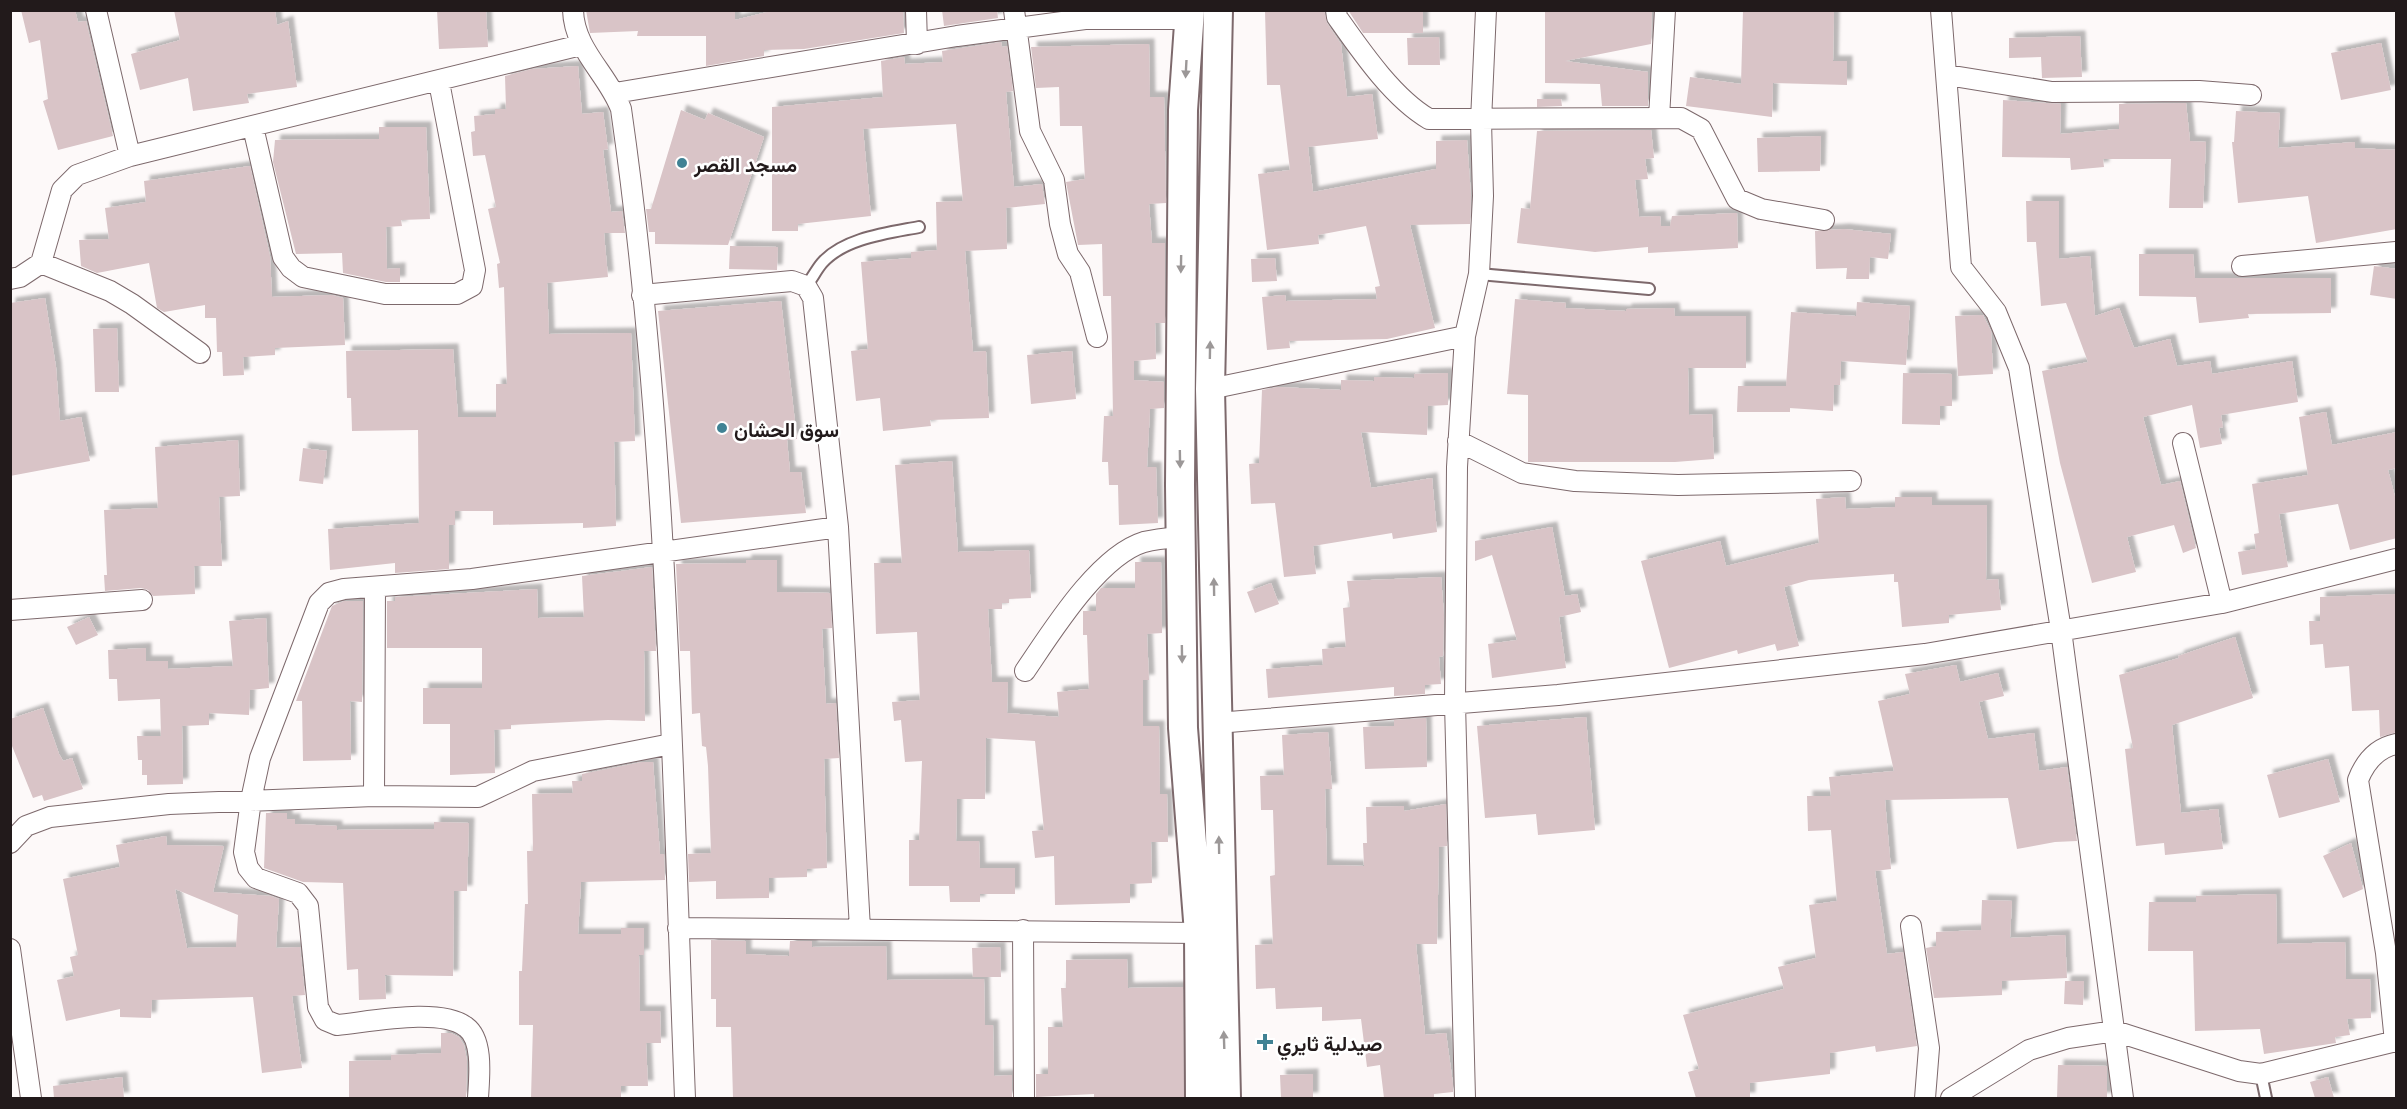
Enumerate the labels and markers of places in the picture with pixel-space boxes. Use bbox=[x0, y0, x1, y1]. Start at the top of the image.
place label: مسجد القصر bbox=[693, 150, 797, 178]
marker: مسجد القصر bbox=[675, 156, 689, 170]
place label: سوق الحشان bbox=[734, 415, 839, 443]
marker: سوق الحشان bbox=[715, 421, 729, 435]
place label: صيدلية ثايري bbox=[1277, 1029, 1382, 1061]
marker: صيدلية ثايري bbox=[1258, 1035, 1272, 1049]

